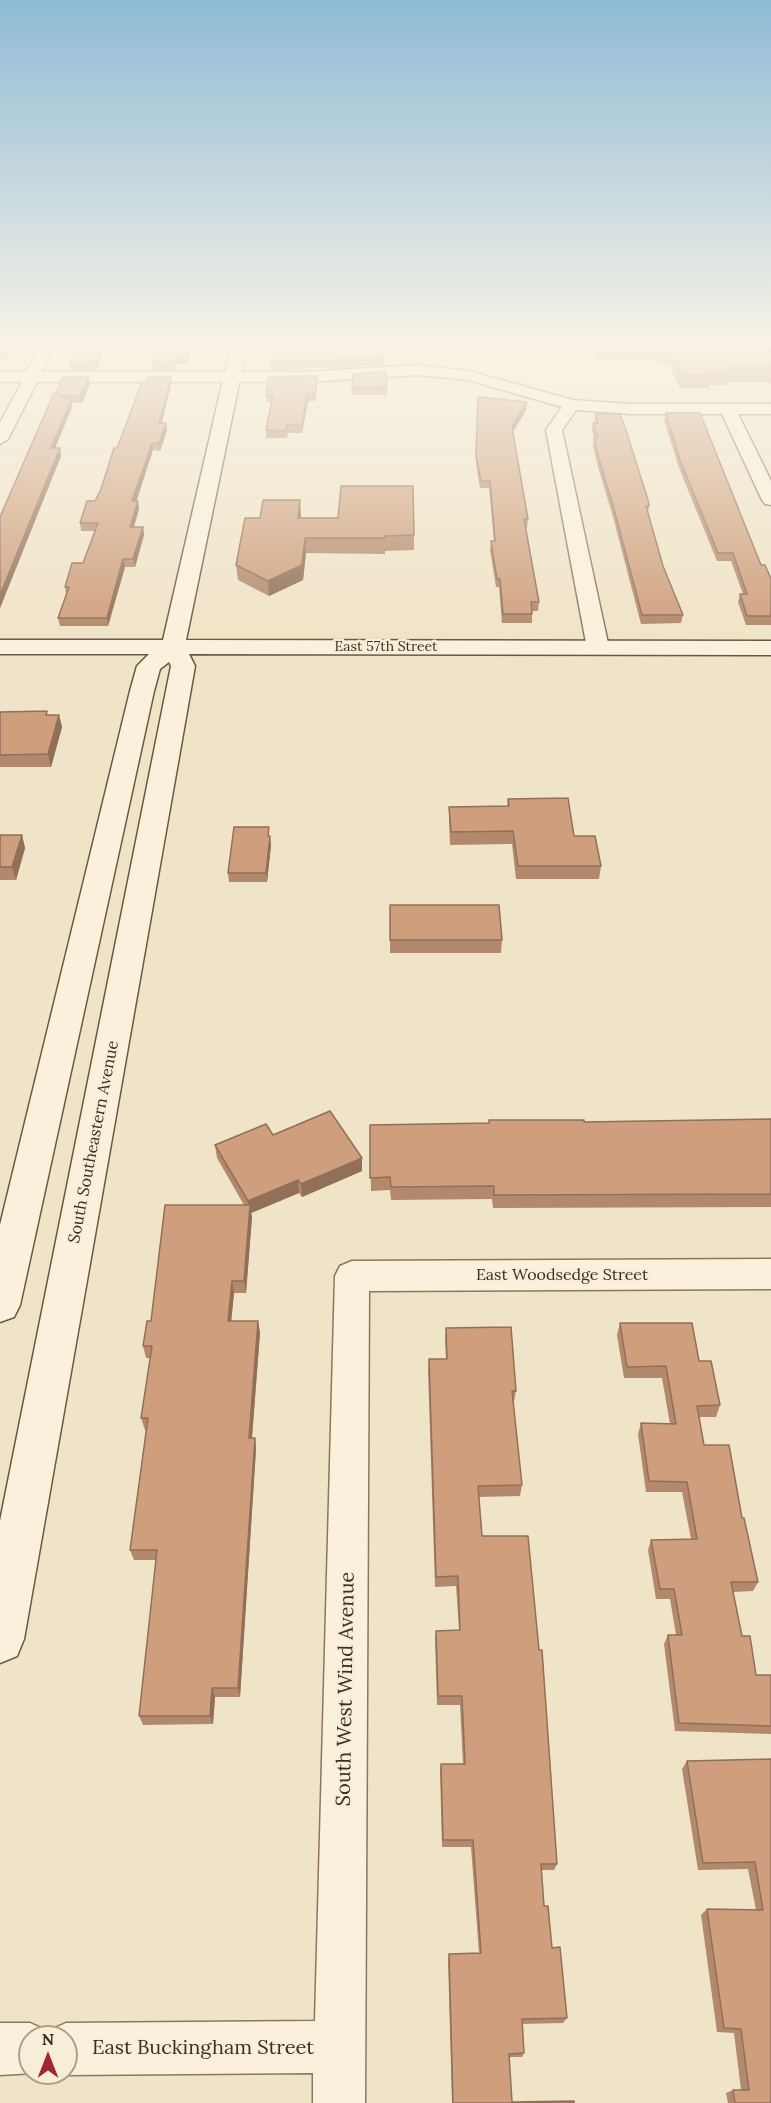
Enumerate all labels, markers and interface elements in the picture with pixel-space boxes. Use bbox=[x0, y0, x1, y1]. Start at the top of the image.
street label: East 57th Street bbox=[335, 639, 437, 655]
street label: South Southeastern Avenue bbox=[65, 1039, 123, 1245]
street label: East Woodsedge Street bbox=[476, 1265, 648, 1285]
street label: South West Wind Avenue bbox=[332, 1572, 360, 1806]
north arrow bbox=[18, 2025, 78, 2085]
text: N bbox=[42, 2029, 54, 2049]
street label: East Buckingham Street bbox=[92, 2036, 314, 2060]

